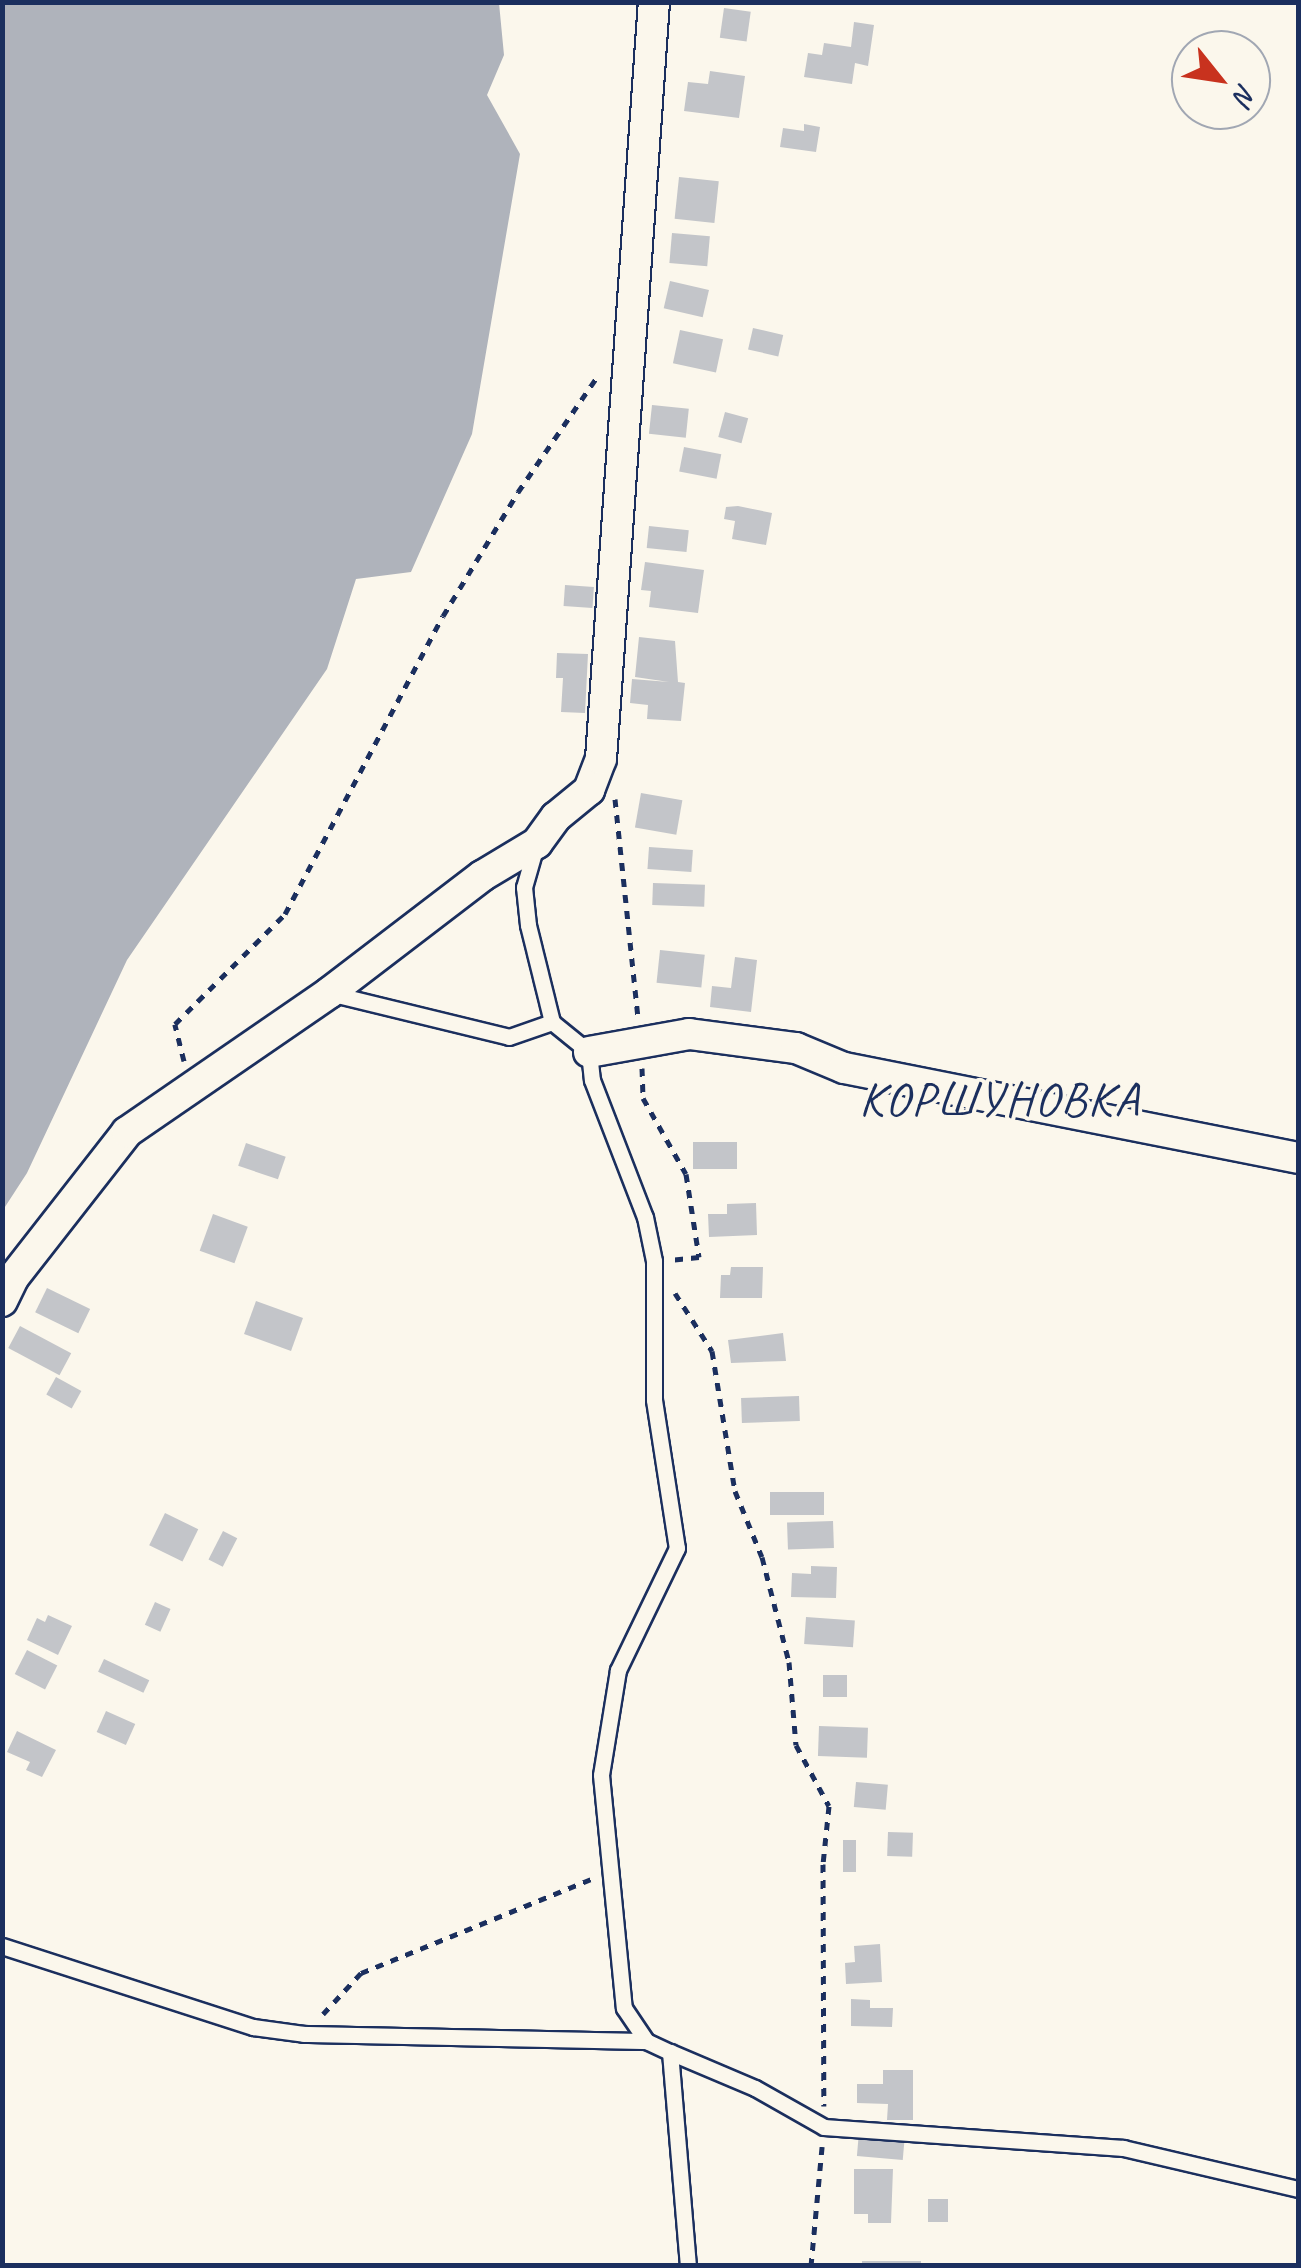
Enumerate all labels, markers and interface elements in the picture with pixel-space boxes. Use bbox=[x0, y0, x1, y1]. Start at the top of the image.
north arrow bbox=[1171, 30, 1271, 130]
text: N bbox=[1226, 78, 1265, 111]
district label: КОРШУНОВКА bbox=[859, 1071, 1141, 1129]

